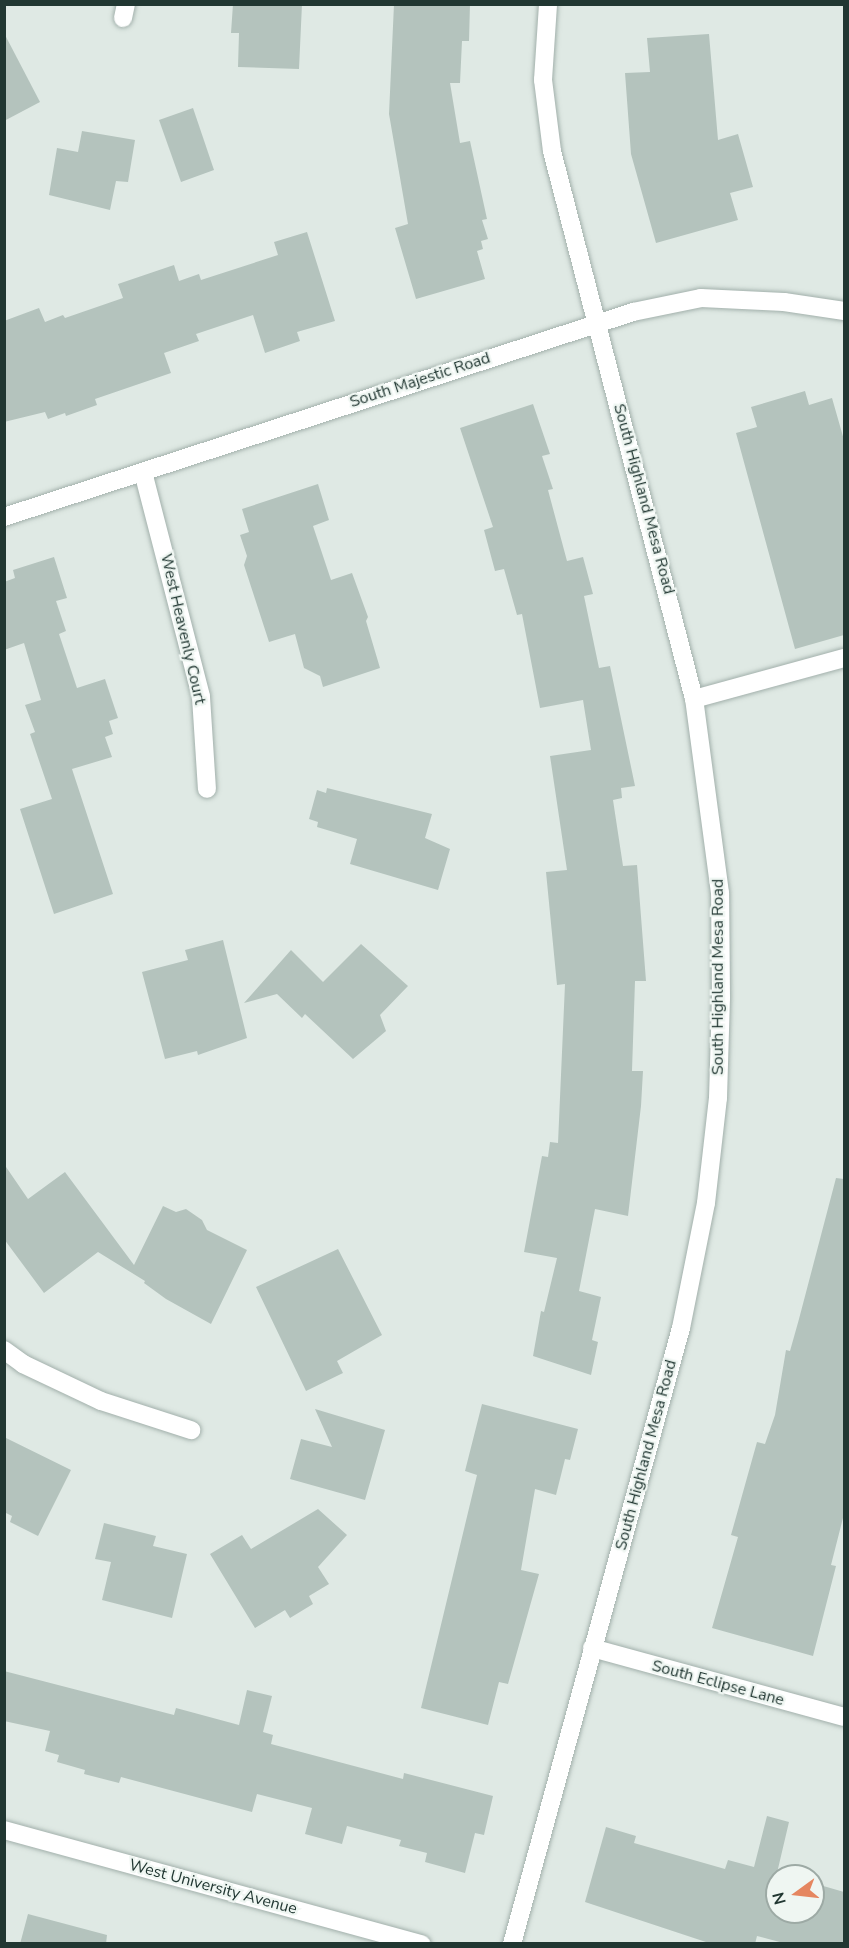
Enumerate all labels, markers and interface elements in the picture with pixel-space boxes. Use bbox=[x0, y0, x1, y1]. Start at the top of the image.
street label: South Majestic Road bbox=[347, 348, 493, 412]
street label: South Highland Mesa Road bbox=[609, 402, 679, 596]
street label: West Heavenly Court bbox=[156, 552, 210, 706]
street label: South Highland Mesa Road bbox=[708, 879, 728, 1075]
street label: South Highland Mesa Road bbox=[611, 1358, 681, 1552]
street label: South Eclipse Lane bbox=[650, 1656, 786, 1710]
street label: West University Avenue bbox=[127, 1855, 299, 1919]
north arrow bbox=[765, 1864, 825, 1924]
text: N bbox=[767, 1890, 792, 1907]

